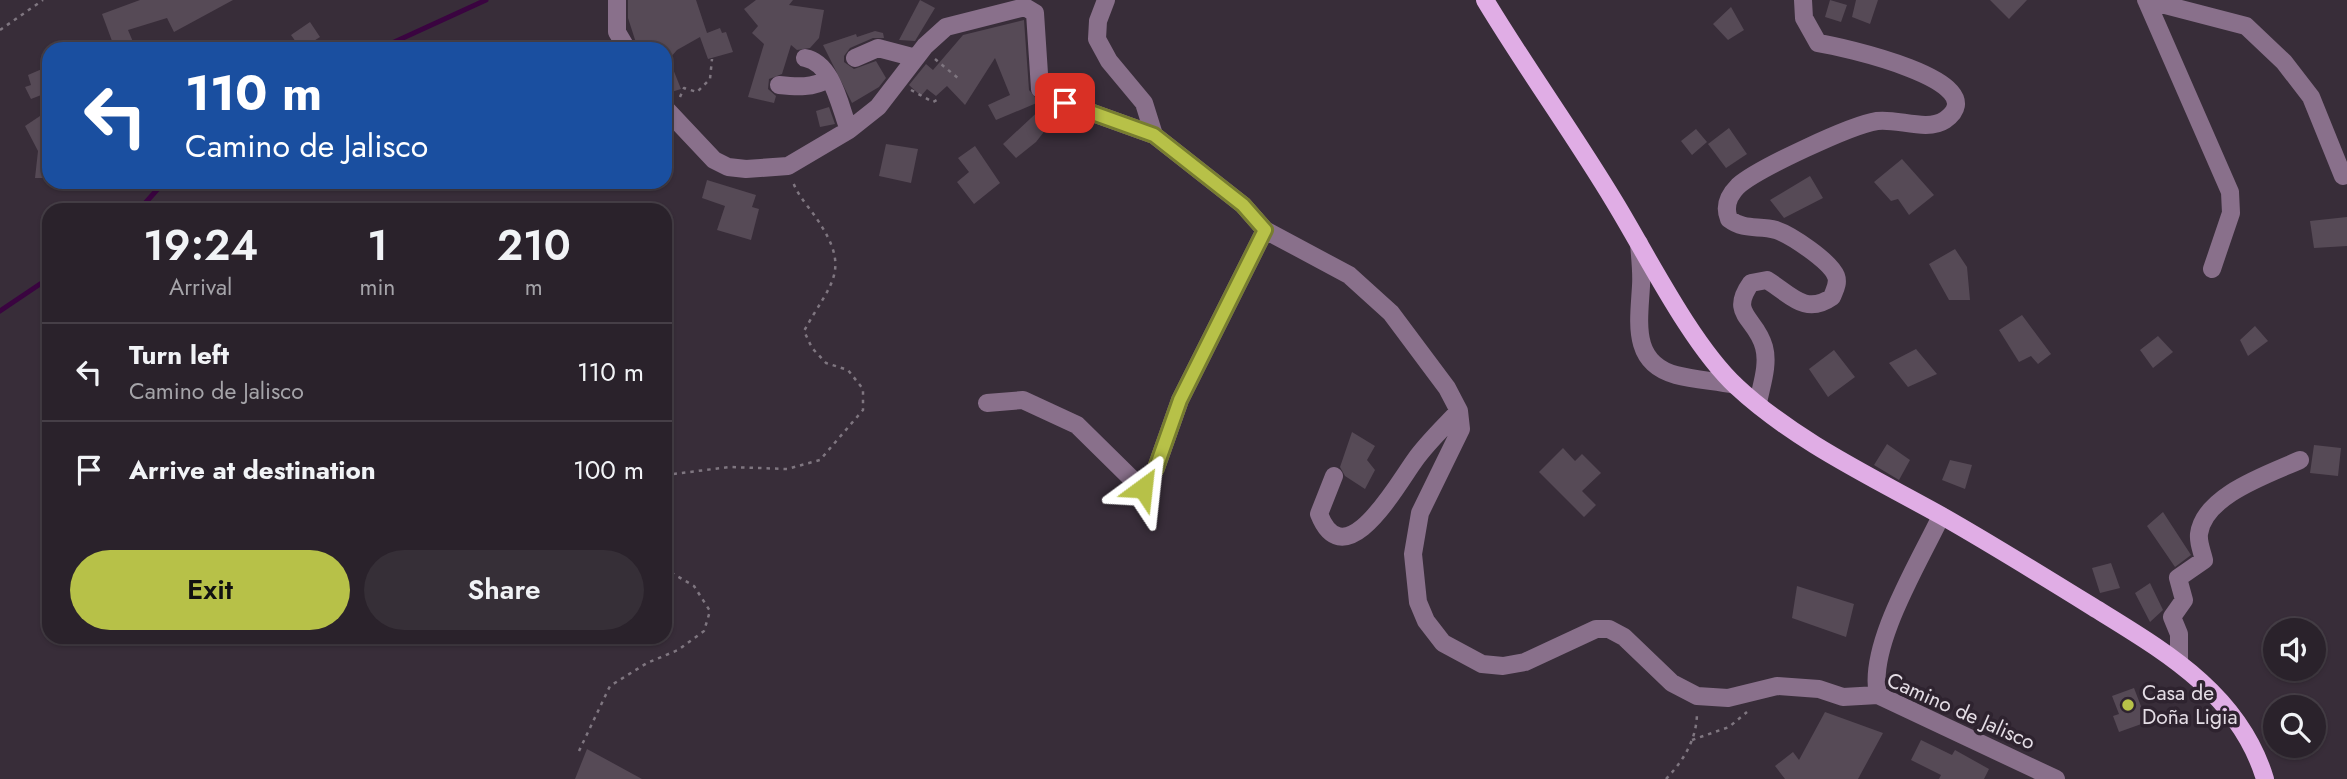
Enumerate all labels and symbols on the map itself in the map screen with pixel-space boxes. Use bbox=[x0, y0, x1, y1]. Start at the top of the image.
pin bbox=[1035, 73, 1095, 133]
position arrow bbox=[1106, 451, 1180, 525]
street label: Camino de Jalisco bbox=[1882, 665, 2040, 757]
place label: Casa de Doña Ligia bbox=[2142, 678, 2238, 732]
marker: Casa de Doña Ligia bbox=[2120, 697, 2136, 713]

